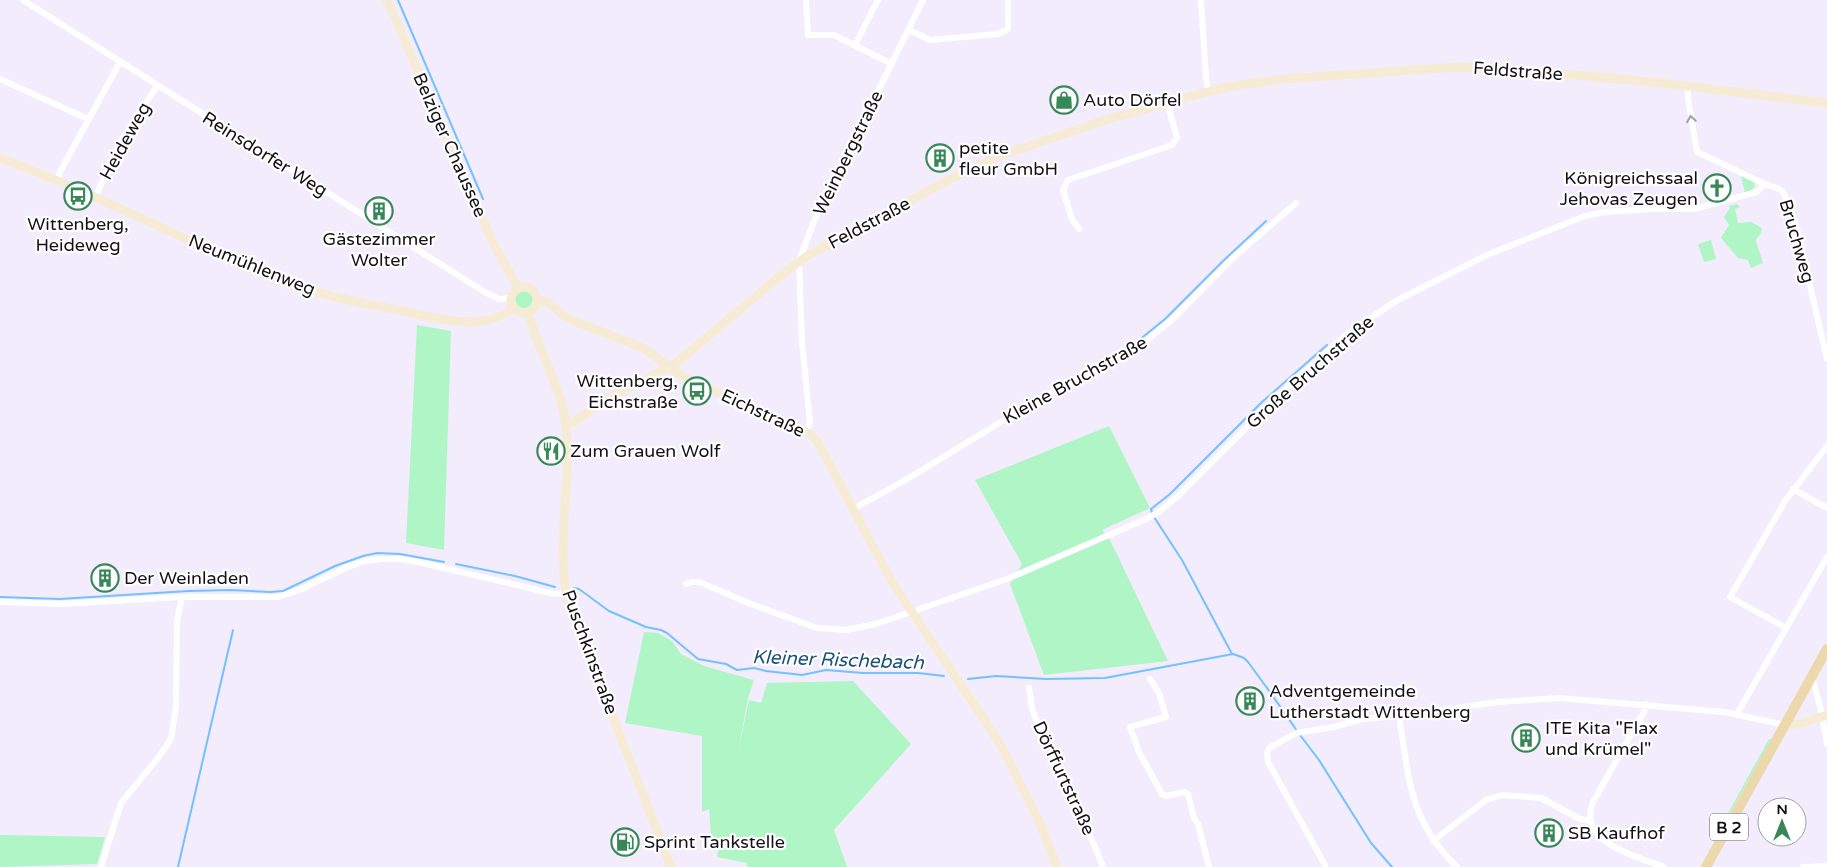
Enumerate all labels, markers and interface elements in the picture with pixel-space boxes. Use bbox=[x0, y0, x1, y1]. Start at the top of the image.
street label: Feldstraße bbox=[1472, 57, 1564, 85]
street label: Belziger Chaussee bbox=[408, 69, 492, 221]
shop icon: Auto Dörfel bbox=[1049, 85, 1079, 115]
street label: Weinbergstraße bbox=[808, 87, 888, 219]
place label: Auto Dörfel bbox=[1083, 89, 1182, 111]
street label: Heideweg bbox=[95, 98, 155, 184]
street label: Reinsdorfer Weg bbox=[198, 107, 332, 201]
one-way arrow bbox=[1686, 115, 1697, 123]
place label: petite fleur GmbH bbox=[959, 137, 1058, 180]
building icon: petite fleur GmbH bbox=[925, 143, 955, 173]
place label: Königreichssaal Jehovas Zeugen bbox=[1560, 167, 1698, 210]
church icon: Königreichssaal Jehovas Zeugen bbox=[1702, 173, 1732, 203]
bus stop icon: Wittenberg, Heideweg bbox=[63, 181, 93, 211]
street label: Feldstraße bbox=[824, 192, 914, 254]
building icon: Gästezimmer Wolter bbox=[364, 196, 394, 226]
street label: Bruchweg bbox=[1775, 196, 1819, 286]
place label: Wittenberg, Heideweg bbox=[27, 213, 129, 256]
place label: Gästezimmer Wolter bbox=[323, 228, 436, 271]
street label: Neumühlenweg bbox=[185, 230, 319, 300]
street label: Große Bruchstraße bbox=[1242, 311, 1378, 433]
street label: Kleine Bruchstraße bbox=[999, 331, 1151, 429]
place label: Wittenberg, Eichstraße bbox=[577, 370, 678, 413]
bus stop icon: Wittenberg, Eichstraße bbox=[682, 376, 712, 406]
street label: Eichstraße bbox=[718, 384, 808, 442]
restaurant icon: Zum Grauen Wolf bbox=[536, 436, 566, 466]
place label: Zum Grauen Wolf bbox=[570, 440, 721, 462]
building icon: Der Weinladen bbox=[90, 563, 120, 593]
place label: Der Weinladen bbox=[124, 567, 249, 589]
street label: Puschkinstraße bbox=[557, 587, 623, 717]
water label: Kleiner Rischebach bbox=[752, 646, 925, 674]
place label: Adventgemeinde Lutherstadt Wittenberg bbox=[1269, 680, 1471, 723]
building icon: Adventgemeinde Lutherstadt Wittenberg bbox=[1235, 686, 1265, 716]
street label: Dörffurtstraße bbox=[1028, 717, 1100, 839]
place label: ITE Kita "Flax und Krümel" bbox=[1545, 717, 1658, 760]
building icon: ITE Kita "Flax und Krümel" bbox=[1511, 723, 1541, 753]
north arrow bbox=[1757, 797, 1807, 847]
text: N bbox=[1776, 801, 1788, 818]
road number: B 2 bbox=[1710, 814, 1748, 840]
building icon: SB Kaufhof bbox=[1534, 818, 1564, 848]
place label: SB Kaufhof bbox=[1568, 822, 1665, 844]
fuel station icon: Sprint Tankstelle bbox=[610, 827, 640, 857]
place label: Sprint Tankstelle bbox=[644, 831, 785, 853]

